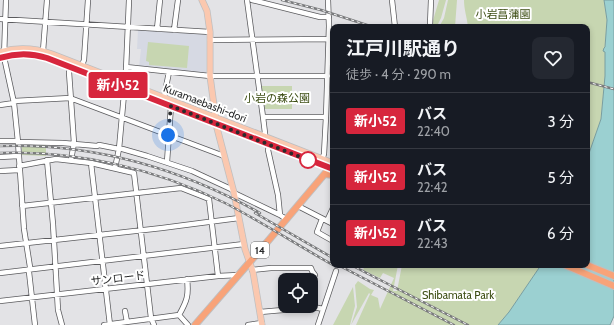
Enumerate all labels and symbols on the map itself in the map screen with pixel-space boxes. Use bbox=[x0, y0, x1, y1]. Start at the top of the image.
park label: 小岩菖蒲園 bbox=[476, 7, 531, 21]
line badge: 新小52 bbox=[90, 72, 146, 98]
street label: Kuramaebashi-dori bbox=[161, 81, 249, 125]
park label: 小岩の森公園 bbox=[244, 91, 310, 105]
your location bbox=[158, 125, 178, 145]
unlabelled marker bbox=[299, 151, 317, 169]
road number: 14 bbox=[251, 242, 269, 258]
street label: サンロード bbox=[90, 268, 146, 288]
park label: Shibamata Park bbox=[422, 288, 494, 302]

